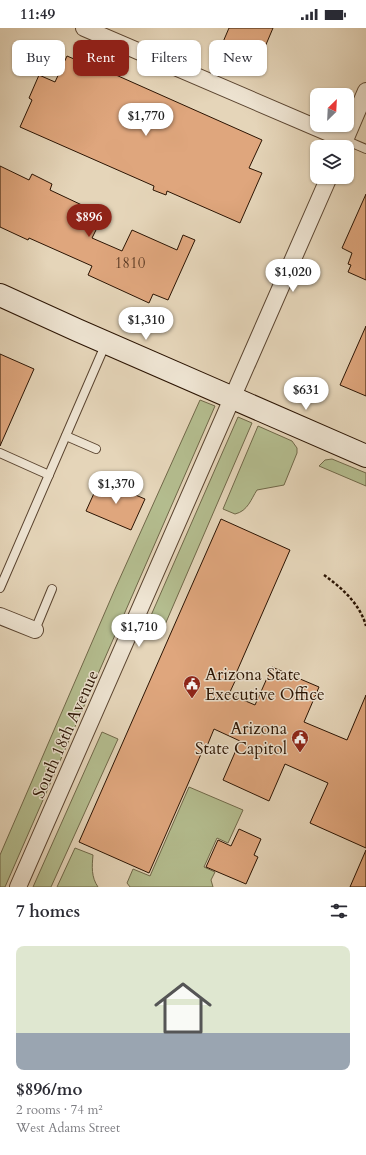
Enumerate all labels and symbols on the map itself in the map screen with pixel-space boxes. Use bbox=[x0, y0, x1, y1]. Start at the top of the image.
north arrow bbox=[310, 88, 354, 132]
pin: $1,770 bbox=[113, 103, 179, 137]
pin: $896 bbox=[65, 204, 113, 238]
house number: 1810 bbox=[115, 253, 146, 273]
pin: $1,020 bbox=[260, 259, 326, 293]
pin: $1,310 bbox=[113, 307, 179, 341]
pin: $631 bbox=[282, 377, 330, 411]
pin: $1,370 bbox=[83, 471, 149, 505]
pin: $1,710 bbox=[106, 614, 172, 648]
place label: Arizona State Executive Office bbox=[205, 663, 325, 706]
street label: South 18th Avenue bbox=[27, 666, 104, 802]
public building icon: Arizona State Executive Office bbox=[182, 674, 202, 699]
place label: Arizona State Capitol bbox=[195, 717, 288, 760]
public building icon: Arizona State Capitol bbox=[290, 728, 310, 753]

